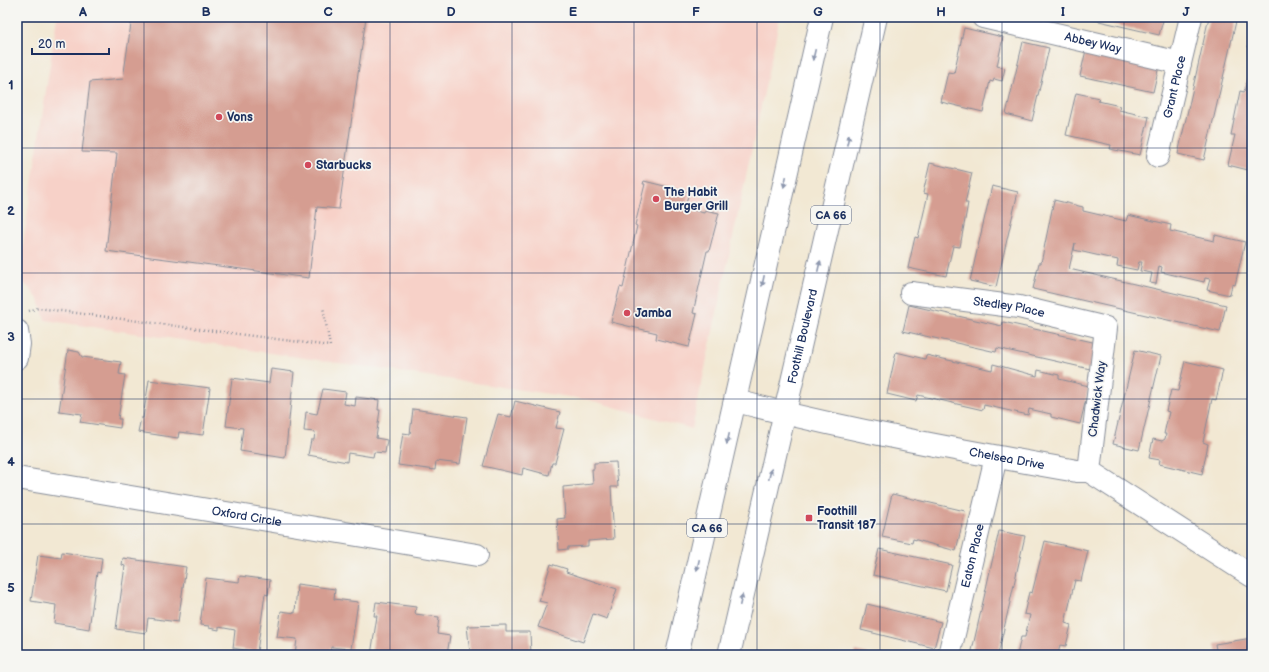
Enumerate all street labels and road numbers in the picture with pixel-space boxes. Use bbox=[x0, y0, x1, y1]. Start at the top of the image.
street label: Abbey Way bbox=[1063, 29, 1123, 57]
street label: Grant Place bbox=[1160, 54, 1190, 120]
road number: CA 66 bbox=[811, 206, 851, 224]
street label: Foothill Boulevard bbox=[785, 288, 821, 385]
street label: Stedley Place bbox=[972, 294, 1046, 321]
street label: Chadwick Way bbox=[1085, 359, 1110, 438]
street label: Chelsea Drive bbox=[968, 445, 1046, 473]
street label: Oxford Circle bbox=[211, 504, 283, 530]
road number: CA 66 bbox=[687, 519, 727, 537]
street label: Eaton Place bbox=[958, 522, 988, 589]

